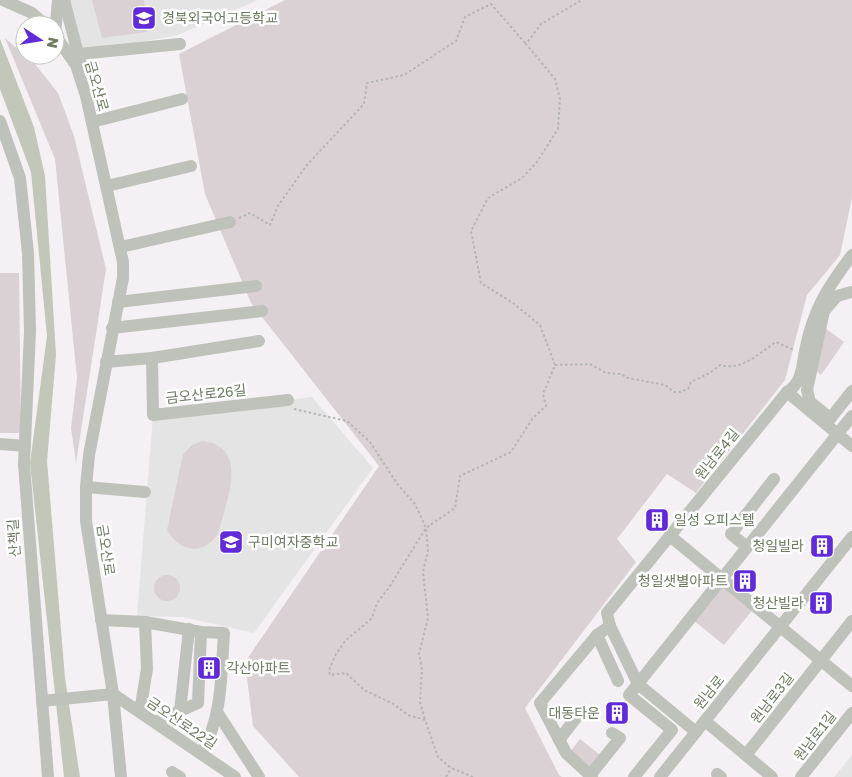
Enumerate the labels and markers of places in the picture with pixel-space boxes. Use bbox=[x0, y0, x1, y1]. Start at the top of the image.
school or university icon: 경북외국어고등학교 bbox=[131, 5, 157, 31]
place label: 경북외국어고등학교 bbox=[162, 9, 278, 26]
building icon: 일성 오피스텔 bbox=[644, 507, 670, 533]
place label: 일성 오피스텔 bbox=[674, 511, 755, 528]
school or university icon: 구미여자중학교 bbox=[218, 529, 244, 555]
place label: 구미여자중학교 bbox=[248, 533, 338, 550]
building icon: 청일빌라 bbox=[809, 533, 835, 559]
place label: 청일빌라 bbox=[752, 537, 804, 554]
building icon: 청일샛별아파트 bbox=[732, 568, 758, 594]
place label: 청일샛별아파트 bbox=[638, 572, 728, 589]
building icon: 청산빌라 bbox=[808, 590, 834, 616]
place label: 청산빌라 bbox=[752, 594, 804, 611]
building icon: 각산아파트 bbox=[196, 655, 222, 681]
place label: 각산아파트 bbox=[226, 659, 291, 676]
building icon: 대동타운 bbox=[604, 700, 630, 726]
place label: 대동타운 bbox=[548, 704, 600, 721]

